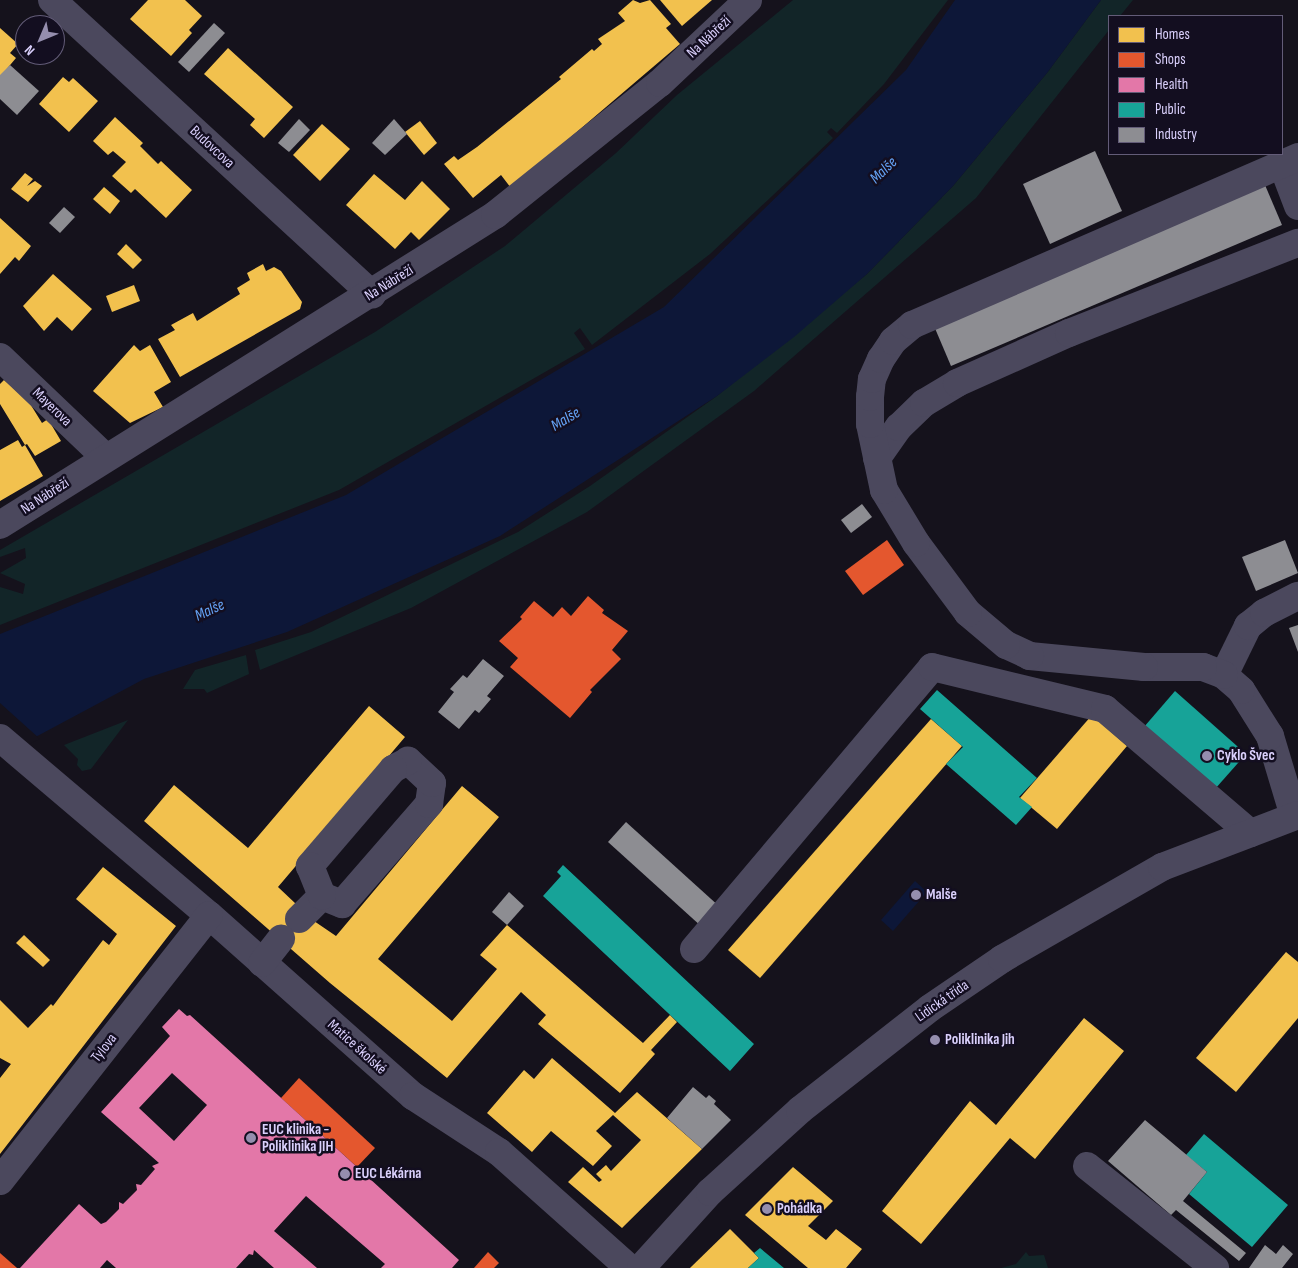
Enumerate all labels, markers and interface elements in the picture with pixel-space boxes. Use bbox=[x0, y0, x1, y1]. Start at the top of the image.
street label: Na Nábřeží bbox=[683, 12, 735, 62]
north arrow bbox=[15, 15, 65, 65]
legend bbox=[1108, 15, 1283, 155]
text: Homes bbox=[1155, 25, 1190, 44]
text: N bbox=[21, 42, 38, 59]
text: Shops bbox=[1155, 50, 1186, 69]
text: Health bbox=[1155, 75, 1188, 94]
text: Public bbox=[1155, 100, 1186, 119]
street label: Budovcova bbox=[186, 122, 238, 172]
text: Industry bbox=[1155, 125, 1197, 144]
water label: Malše bbox=[866, 153, 902, 189]
street label: Na Nábřeží bbox=[361, 261, 417, 305]
street label: Mayerova bbox=[29, 384, 75, 430]
water label: Malše bbox=[548, 404, 584, 436]
street label: Na Nábřeží bbox=[18, 474, 72, 518]
water label: Malše bbox=[192, 596, 228, 626]
place label: Cyklo Švec bbox=[1217, 747, 1275, 765]
marker: Cyklo Švec bbox=[1201, 750, 1213, 762]
place label: Malše bbox=[926, 886, 957, 904]
marker: Malše bbox=[910, 889, 922, 901]
street label: Lidická třída bbox=[912, 976, 972, 1026]
street label: Matice školské bbox=[324, 1016, 390, 1078]
street label: Tylova bbox=[87, 1030, 121, 1066]
place label: Poliklinika Jih bbox=[945, 1031, 1015, 1049]
marker: Poliklinika Jih bbox=[929, 1034, 941, 1046]
place label: EUC klinika - Poliklinika JIH bbox=[262, 1120, 333, 1155]
marker: EUC klinika - Poliklinika JIH bbox=[244, 1131, 258, 1145]
place label: EUC Lékárna bbox=[355, 1165, 421, 1183]
marker: EUC Lékárna bbox=[339, 1168, 351, 1180]
place label: Pohádka bbox=[777, 1200, 822, 1218]
marker: Pohádka bbox=[761, 1203, 773, 1215]

